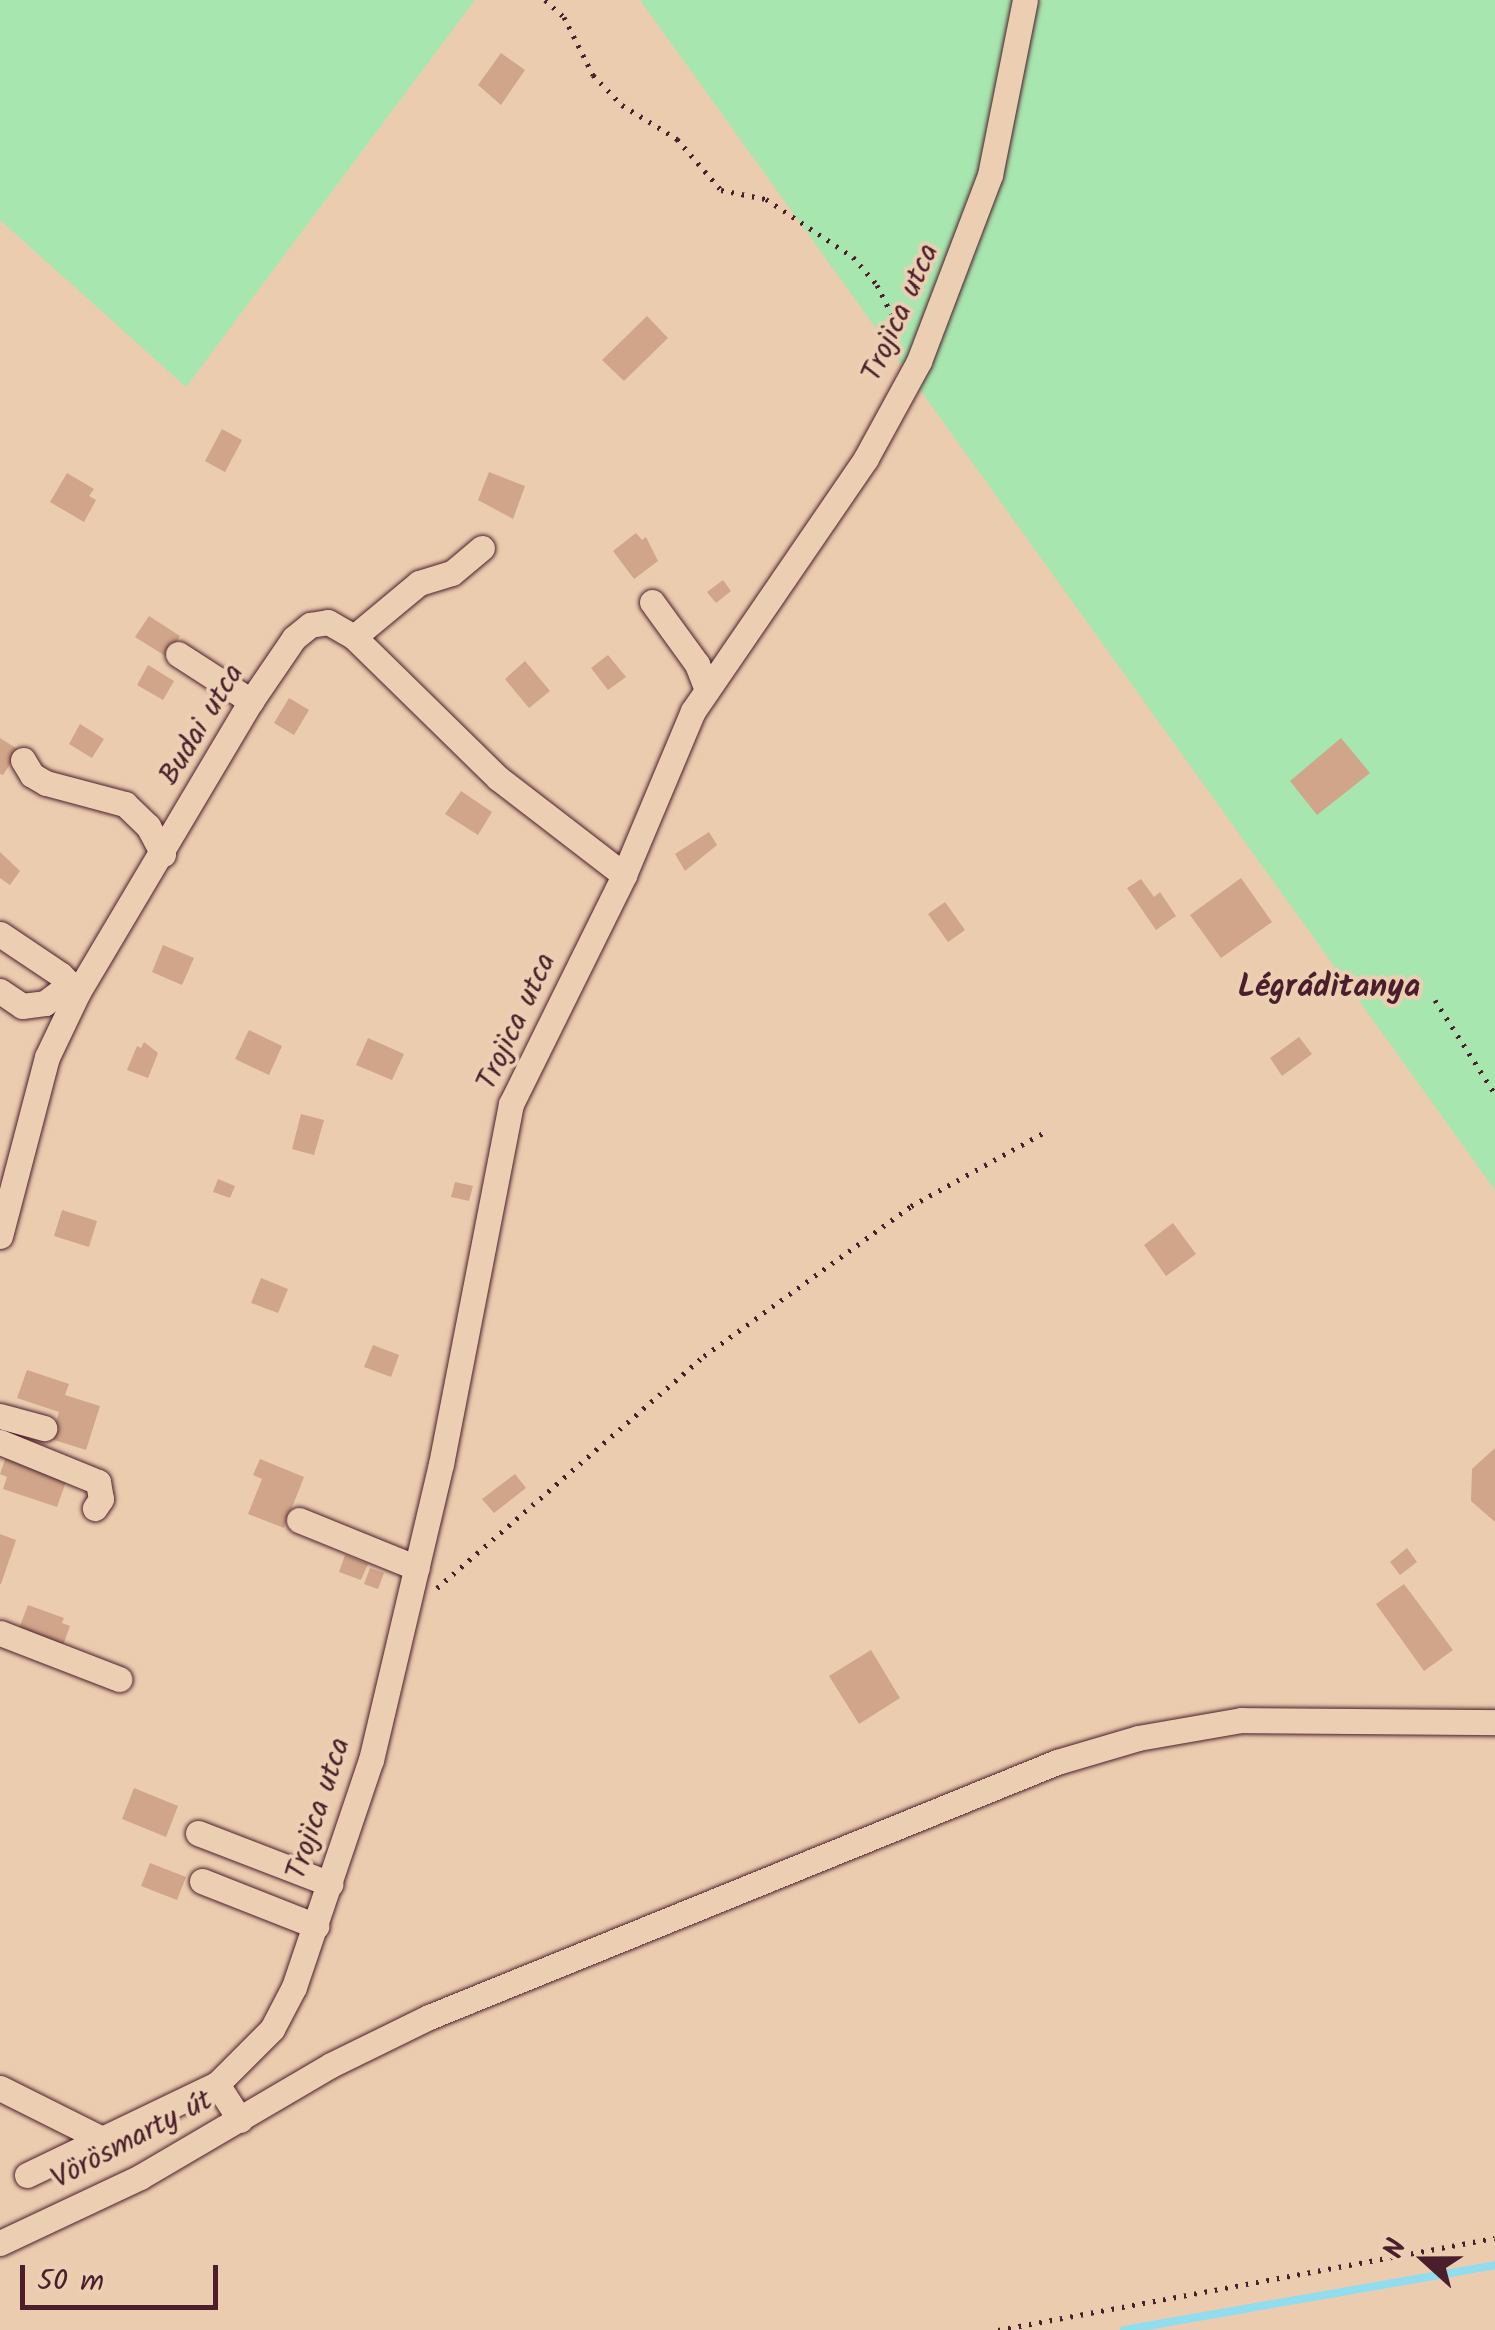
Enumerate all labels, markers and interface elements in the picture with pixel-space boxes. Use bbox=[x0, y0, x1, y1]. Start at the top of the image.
street label: Trojica utca bbox=[855, 238, 947, 388]
street label: Budai utca bbox=[152, 658, 252, 792]
street label: Trojica utca bbox=[470, 948, 564, 1096]
district label: Légráditanya bbox=[1238, 969, 1420, 1007]
street label: Trojica utca bbox=[279, 1733, 359, 1885]
street label: Vörösmarty út bbox=[45, 2082, 219, 2198]
north arrow bbox=[1375, 2210, 1475, 2310]
text: N bbox=[1372, 2233, 1421, 2265]
scale bar bbox=[25, 2245, 222, 2307]
text: 50 m bbox=[37, 2258, 104, 2306]

